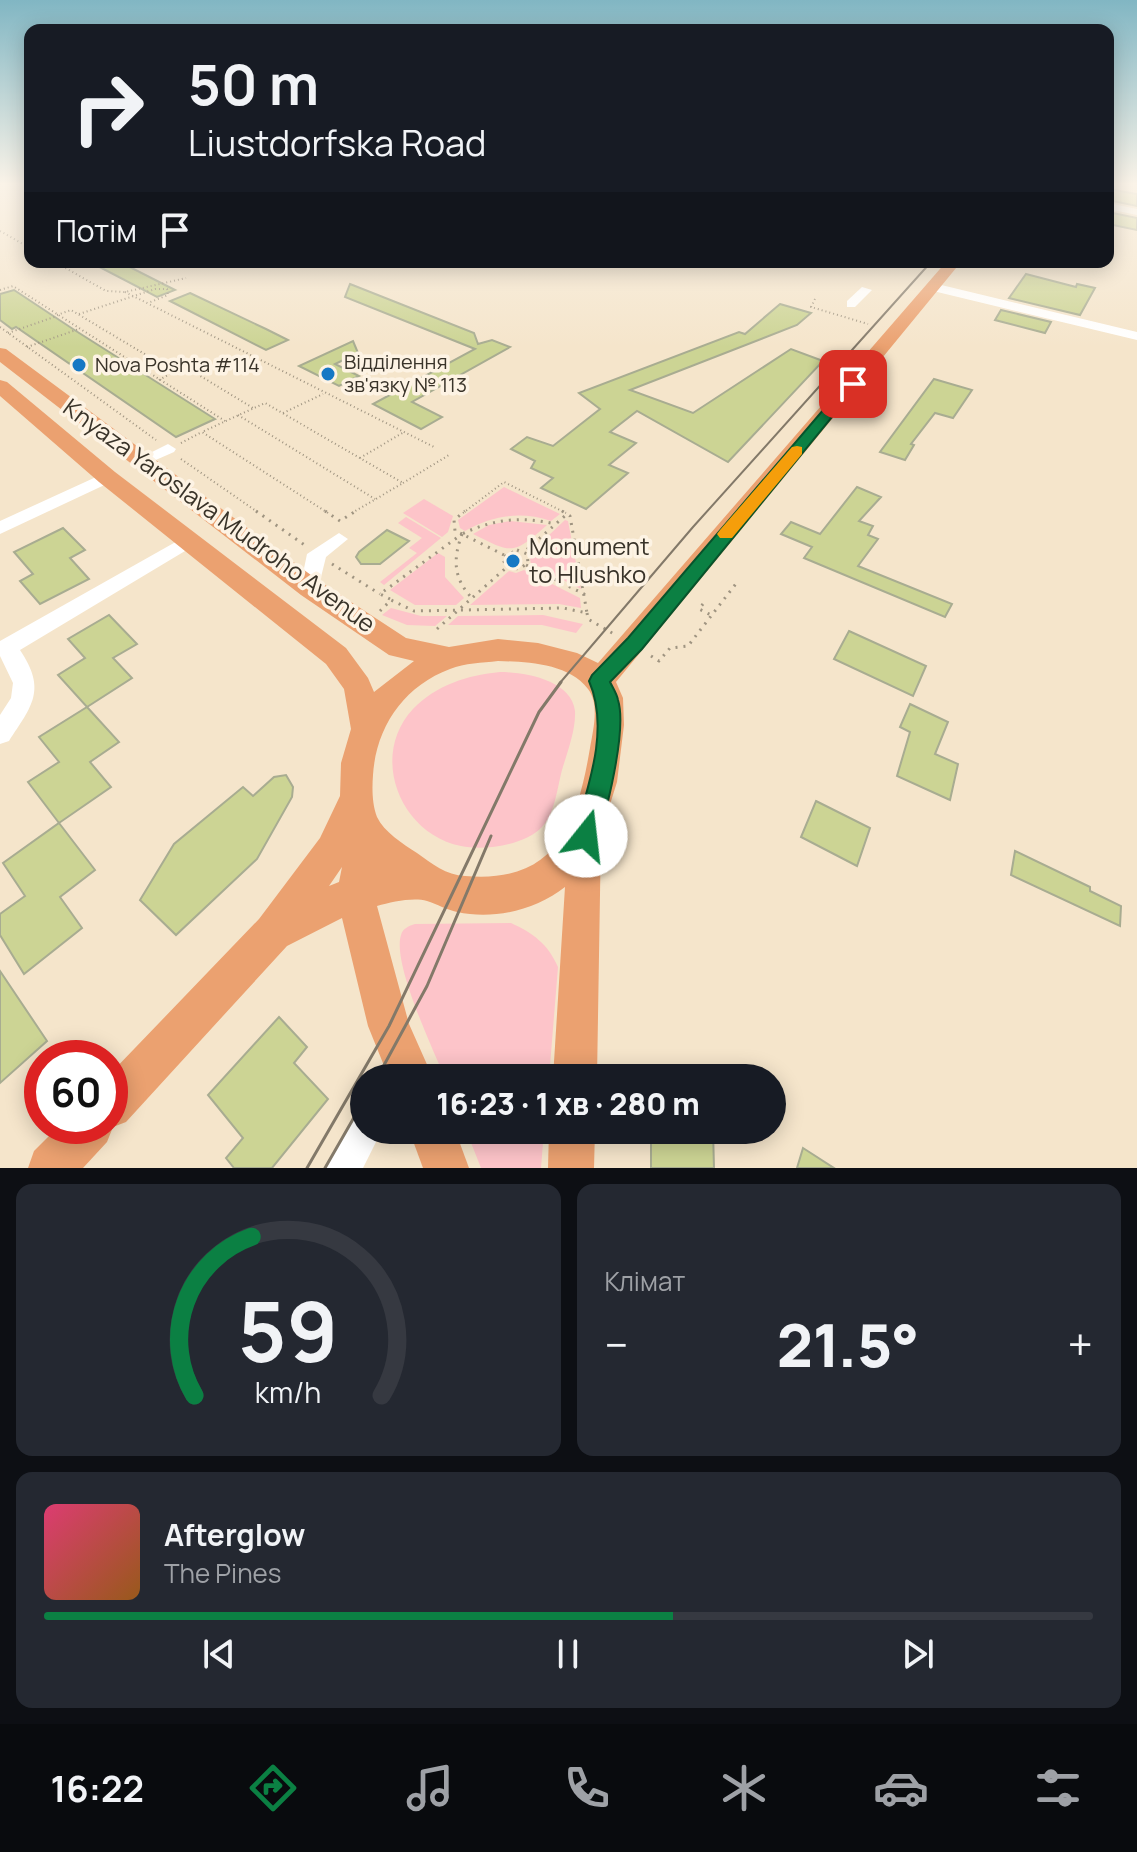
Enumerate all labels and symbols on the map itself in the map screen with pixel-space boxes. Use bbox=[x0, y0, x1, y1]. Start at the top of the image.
place label: Відділення зв'язку № 113 bbox=[344, 348, 467, 398]
pin bbox=[819, 350, 887, 418]
place label: Nova Poshta #114 bbox=[95, 351, 260, 378]
marker: Nova Poshta #114 bbox=[70, 356, 88, 374]
marker: Відділення зв'язку № 113 bbox=[319, 365, 337, 383]
street label: Knyaza Yaroslava Mudroho Avenue bbox=[57, 390, 383, 639]
place label: Monument to Hlushko bbox=[529, 529, 650, 590]
marker: Monument to Hlushko bbox=[504, 552, 522, 570]
position arrow bbox=[544, 794, 628, 878]
speed limit sign: 60 bbox=[24, 1040, 128, 1144]

